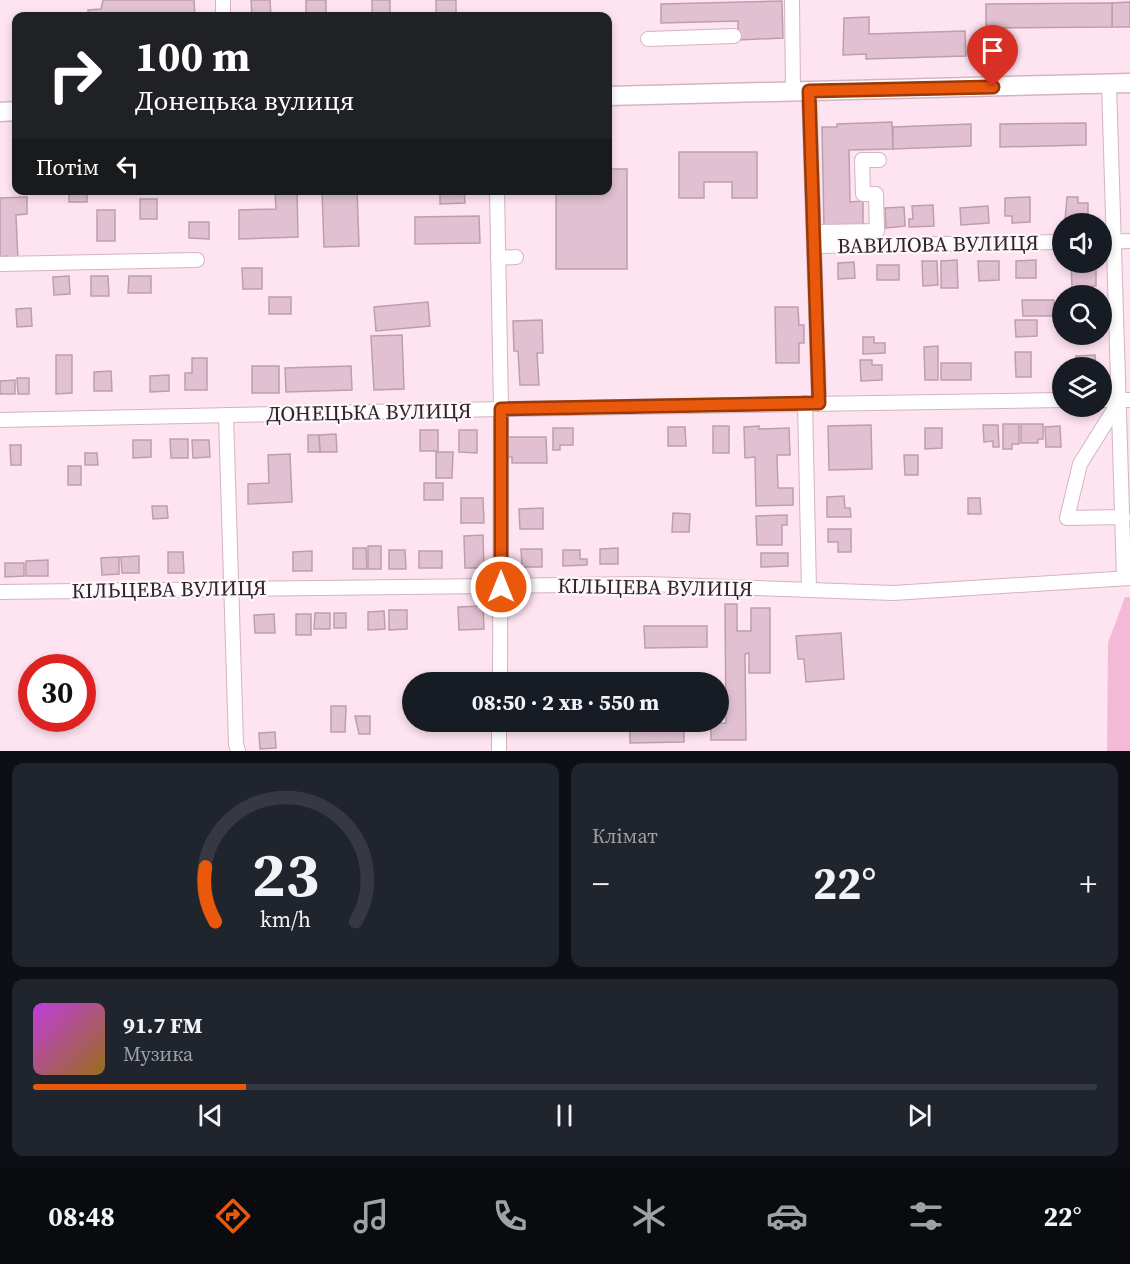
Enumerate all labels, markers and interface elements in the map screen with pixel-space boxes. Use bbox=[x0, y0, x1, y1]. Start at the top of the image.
pin bbox=[967, 25, 1018, 87]
text: 100 m bbox=[135, 27, 250, 85]
icon: arrive bbox=[976, 34, 1009, 67]
icon: right bbox=[36, 36, 114, 114]
text: Донецька вулиця bbox=[135, 82, 354, 119]
icon: left bbox=[111, 150, 144, 183]
text: Потім bbox=[36, 152, 99, 182]
map controls bbox=[1052, 213, 1112, 417]
button: sound bbox=[1052, 213, 1112, 273]
street label: ВАВИЛОВА ВУЛИЦЯ bbox=[837, 228, 1039, 260]
button: search bbox=[1052, 285, 1112, 345]
button: layers bbox=[1052, 357, 1112, 417]
street label: ДОНЕЦЬКА ВУЛИЦЯ bbox=[266, 396, 472, 428]
position arrow bbox=[469, 555, 533, 619]
street label: КІЛЬЦЕВА ВУЛИЦЯ bbox=[557, 571, 753, 603]
street label: КІЛЬЦЕВА ВУЛИЦЯ bbox=[71, 573, 267, 605]
speed limit sign: 30 bbox=[18, 654, 96, 732]
text: 08:50 · 2 хв · 550 m bbox=[472, 687, 659, 717]
text: Клімат bbox=[592, 822, 658, 850]
text: 23 bbox=[252, 831, 319, 917]
text: 22° bbox=[813, 852, 876, 914]
text: − bbox=[592, 861, 610, 906]
text: + bbox=[1079, 861, 1097, 906]
text: km/h bbox=[260, 905, 311, 934]
text: 91.7 FM bbox=[123, 1010, 202, 1040]
text: Музика bbox=[123, 1040, 193, 1068]
icon: previous bbox=[194, 1099, 227, 1132]
icon: pause bbox=[548, 1099, 581, 1132]
icon: next bbox=[903, 1099, 936, 1132]
icon: directions bbox=[212, 1195, 254, 1237]
icon: music bbox=[350, 1195, 392, 1237]
icon: phone bbox=[489, 1195, 531, 1237]
icon: climate bbox=[628, 1195, 670, 1237]
icon: car bbox=[766, 1195, 808, 1237]
icon: filters bbox=[905, 1195, 947, 1237]
text: 08:48 bbox=[48, 1198, 115, 1235]
text: 22° bbox=[1043, 1198, 1082, 1235]

